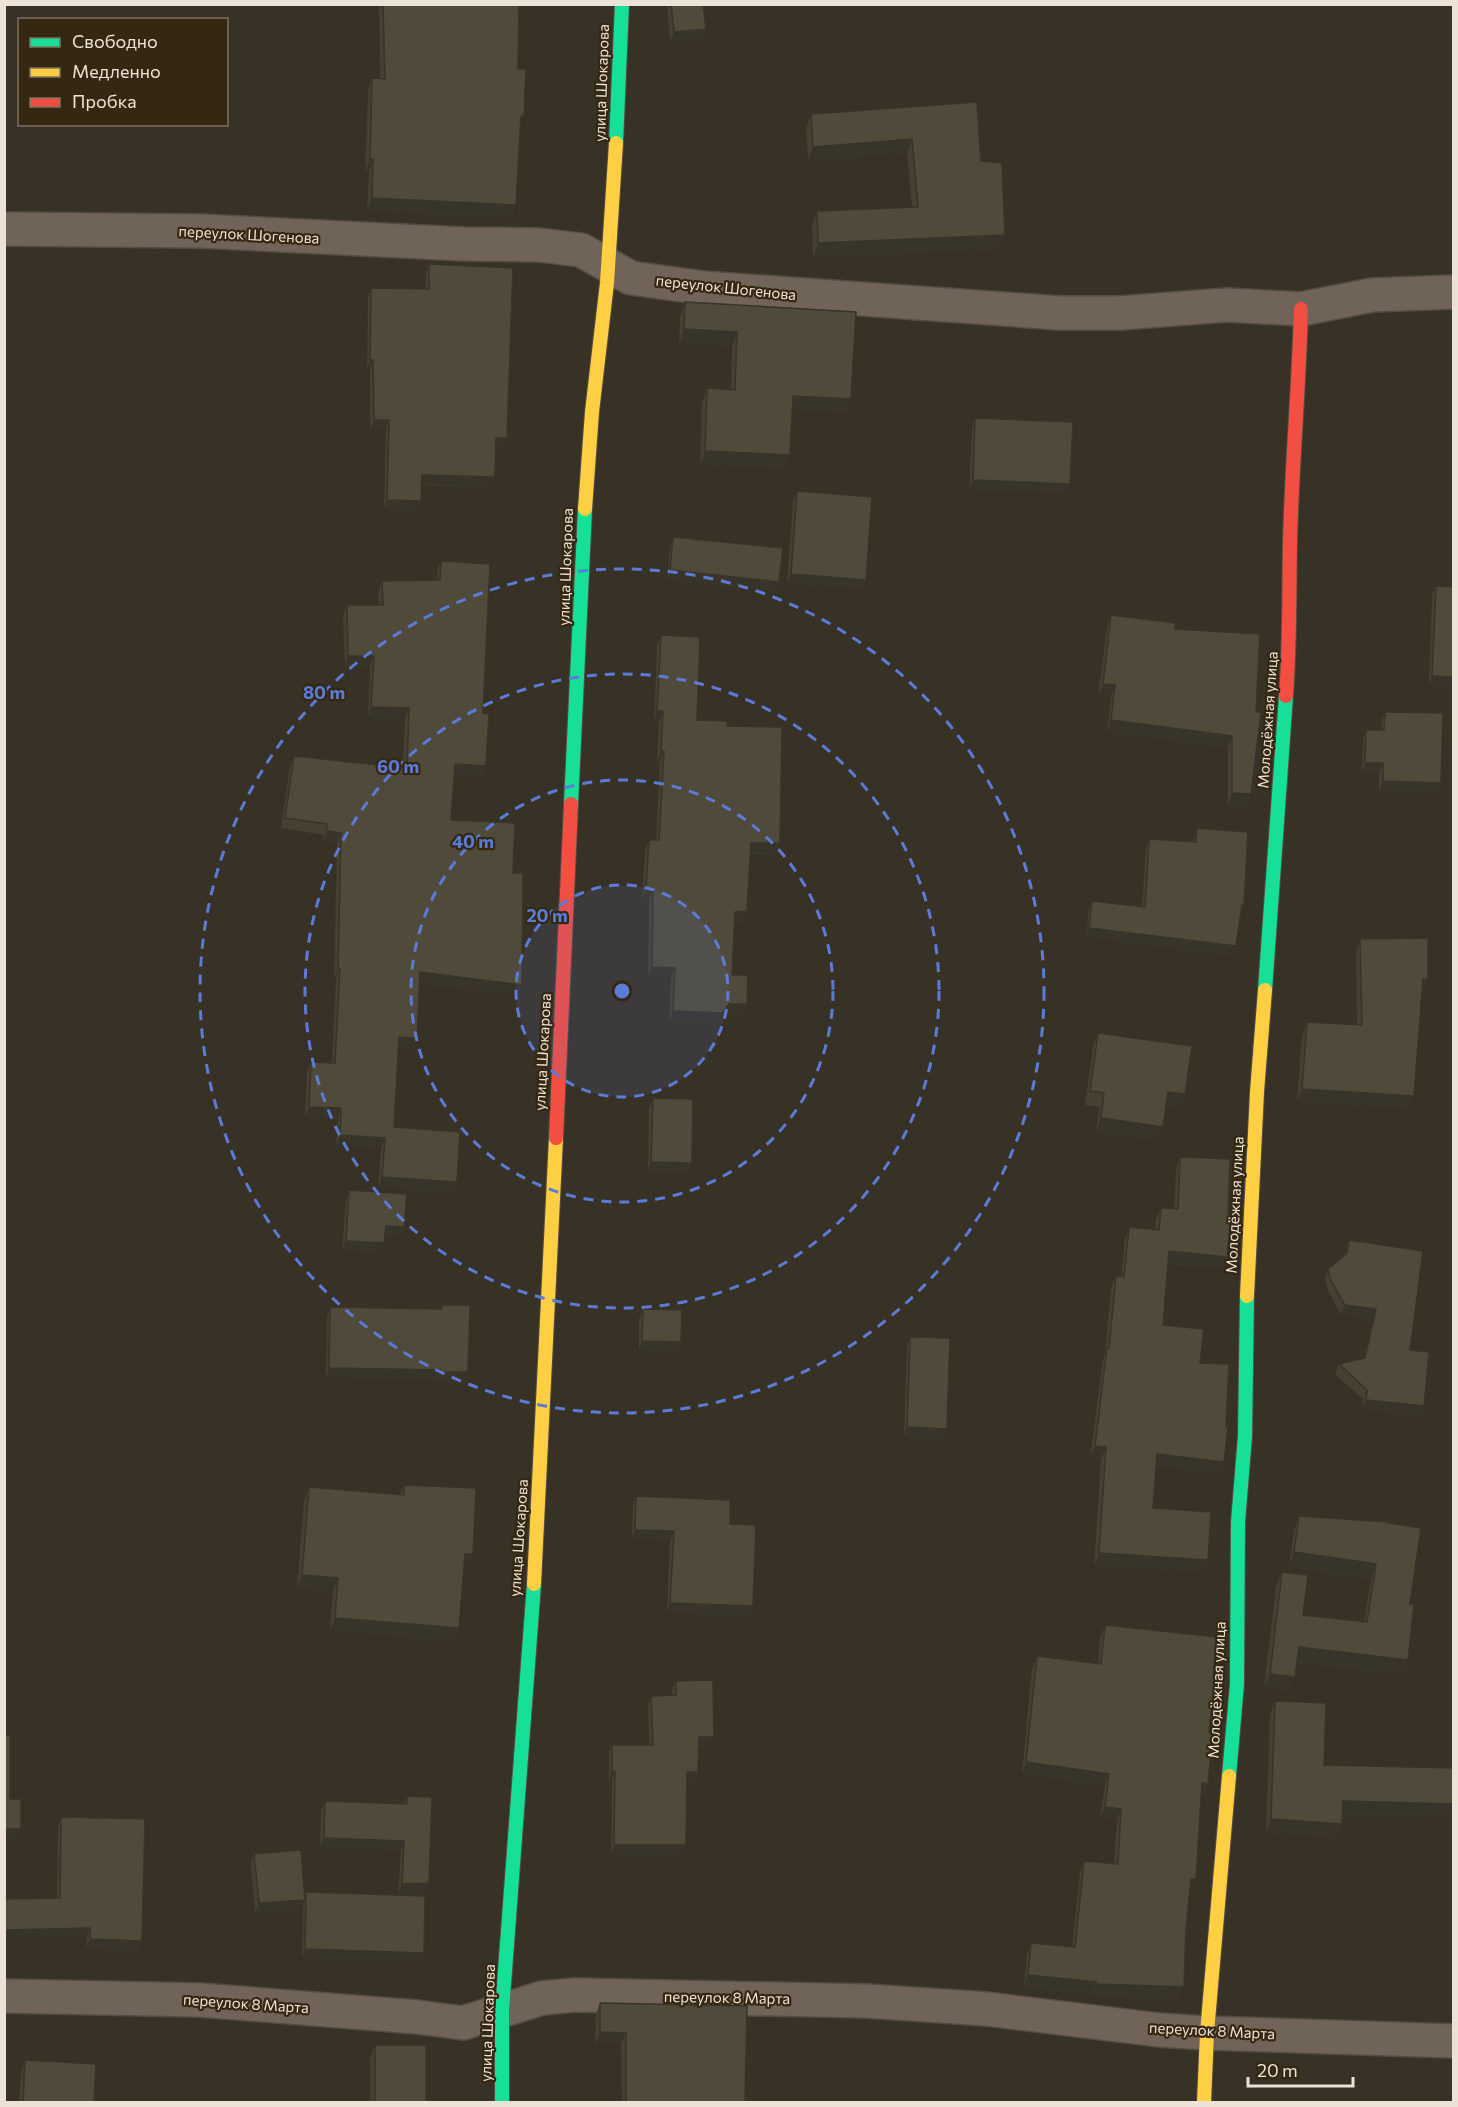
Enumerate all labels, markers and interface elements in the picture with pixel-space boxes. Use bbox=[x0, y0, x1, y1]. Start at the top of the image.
legend bbox=[18, 18, 228, 126]
street label: улица Шокарова bbox=[590, 24, 612, 142]
text: Свободно bbox=[72, 30, 158, 52]
text: Медленно bbox=[72, 60, 161, 82]
text: Пробка bbox=[72, 90, 137, 112]
street label: переулок Шогенова bbox=[178, 221, 320, 247]
street label: переулок Шогенова bbox=[655, 271, 797, 303]
street label: улица Шокарова bbox=[554, 508, 576, 626]
street label: Молодёжная улица bbox=[1253, 651, 1281, 789]
text: 80 m bbox=[303, 681, 345, 703]
text: 60 m bbox=[377, 755, 419, 777]
text: 40 m bbox=[452, 830, 494, 852]
text: 20 m bbox=[526, 904, 568, 926]
centre of rings bbox=[612, 981, 632, 1001]
street label: улица Шокарова bbox=[530, 993, 554, 1111]
street label: Молодёжная улица bbox=[1221, 1136, 1247, 1274]
street label: улица Шокарова bbox=[505, 1479, 531, 1597]
street label: Молодёжная улица bbox=[1203, 1621, 1229, 1759]
street label: улица Шокарова bbox=[476, 1964, 498, 2082]
street label: переулок 8 Марта bbox=[664, 1987, 790, 2007]
street label: переулок 8 Марта bbox=[182, 1990, 310, 2016]
street label: переулок 8 Марта bbox=[1149, 2018, 1276, 2042]
scale bar bbox=[1248, 2050, 1353, 2088]
text: 20 m bbox=[1257, 2059, 1298, 2081]

